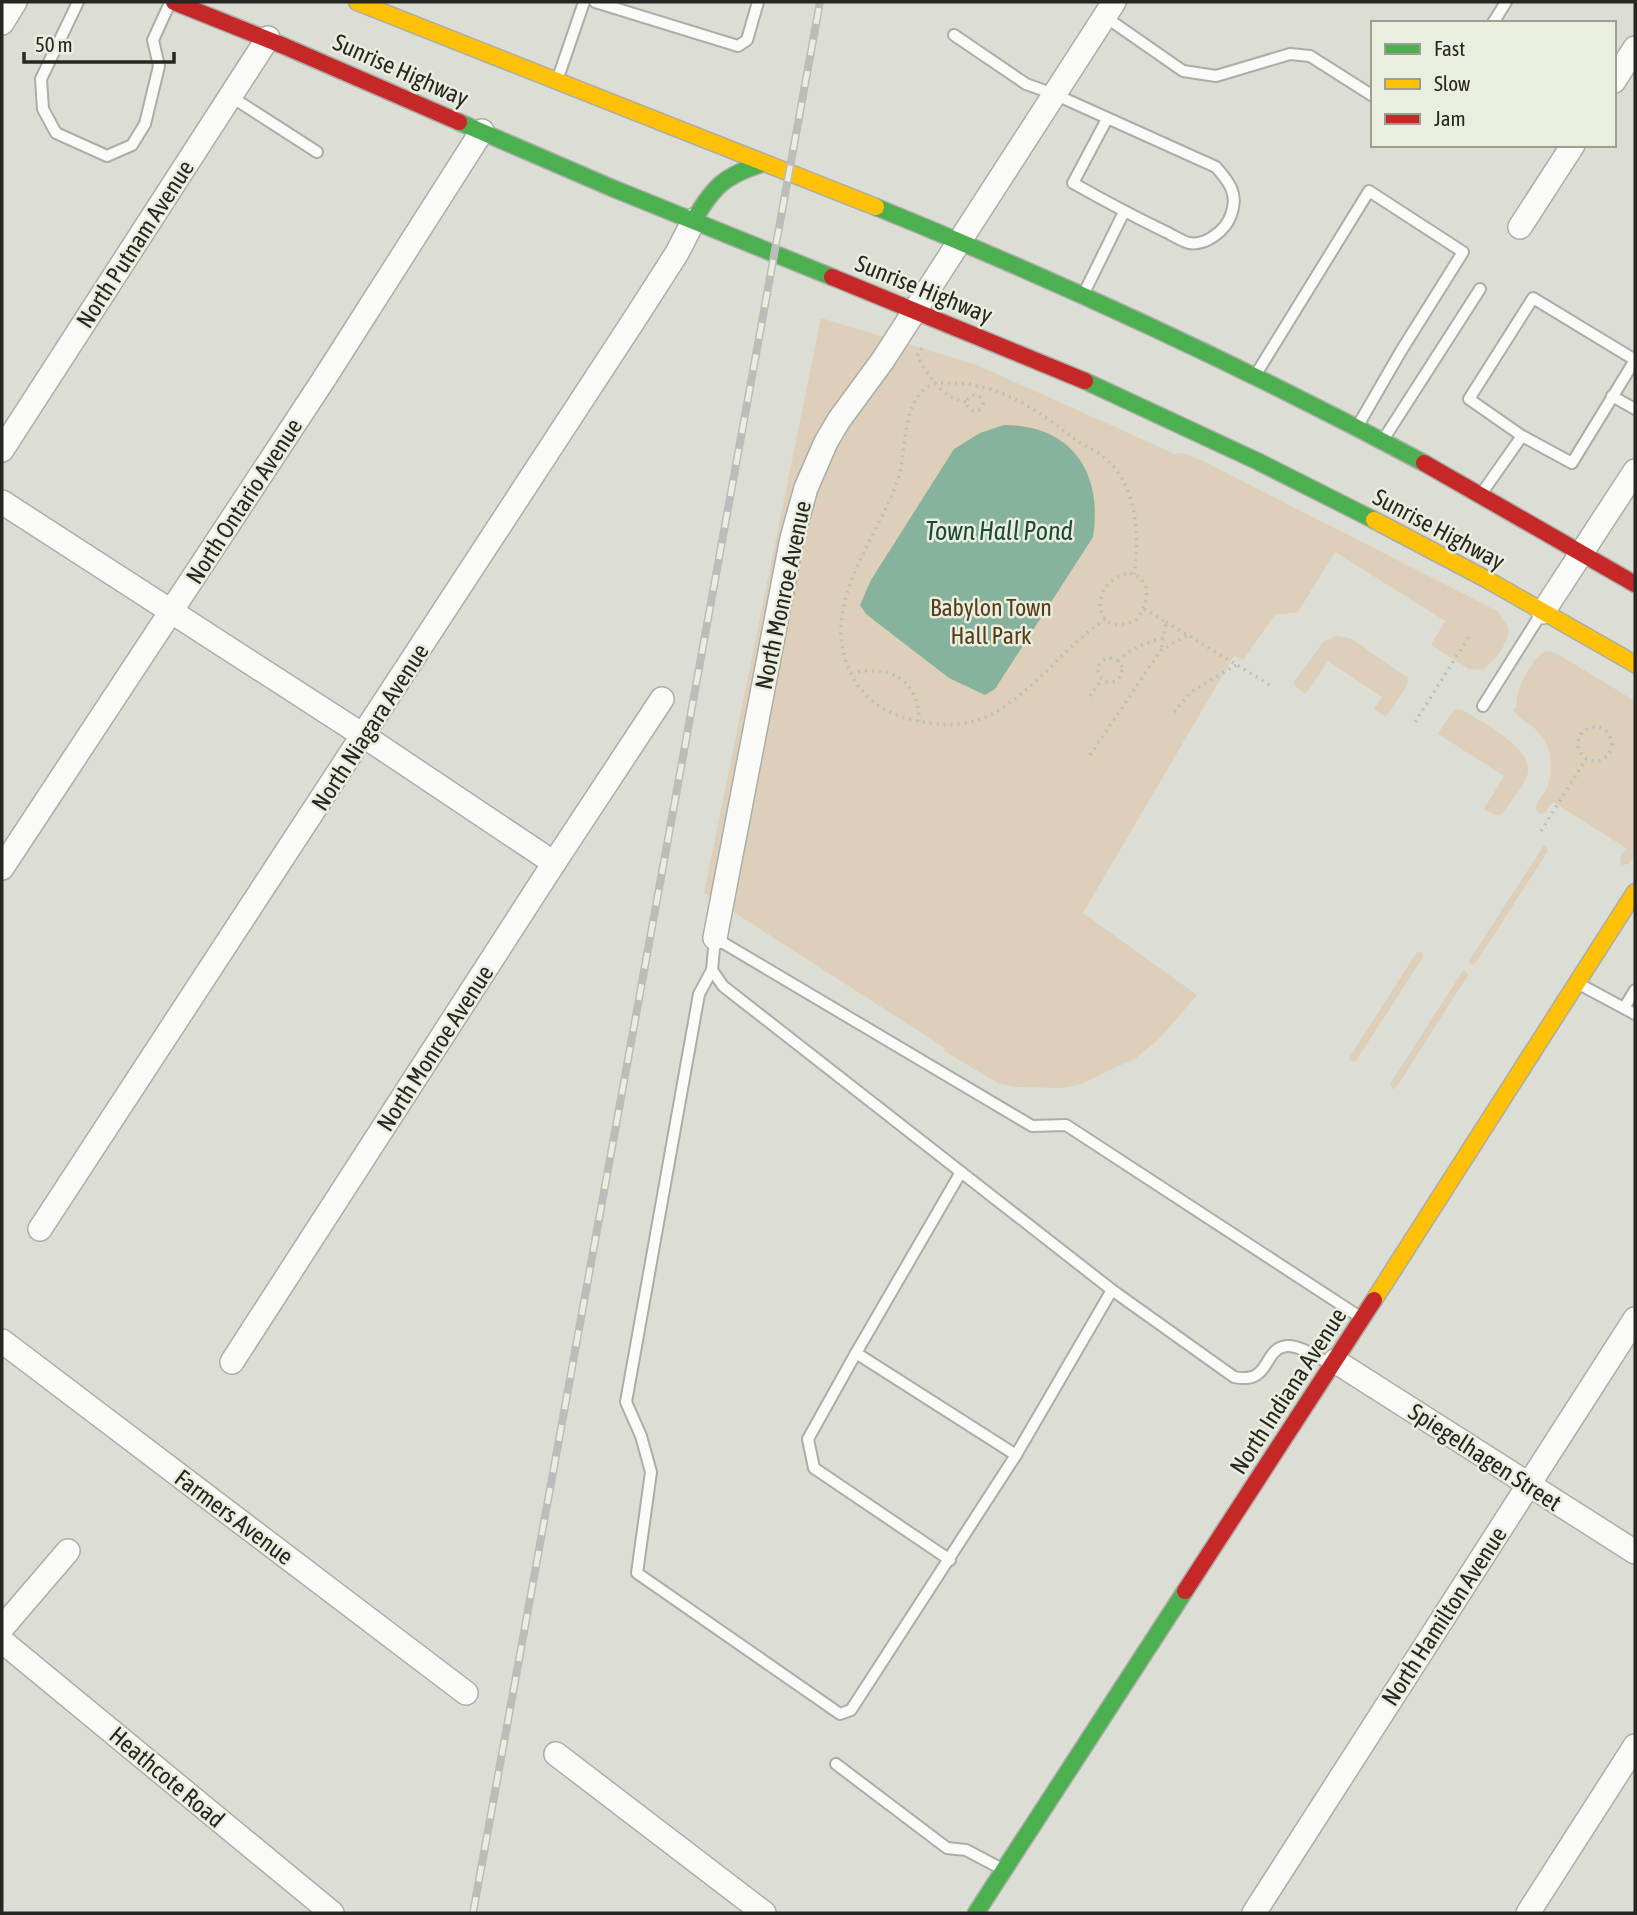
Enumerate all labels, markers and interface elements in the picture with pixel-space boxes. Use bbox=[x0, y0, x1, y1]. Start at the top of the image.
scale bar bbox=[24, 21, 175, 65]
legend bbox=[1371, 21, 1616, 147]
street label: Sunrise Highway bbox=[329, 28, 473, 112]
text: 50 m bbox=[35, 32, 73, 56]
text: Fast bbox=[1434, 36, 1465, 60]
text: Slow bbox=[1434, 71, 1471, 95]
text: Jam bbox=[1434, 106, 1466, 130]
street label: North Putnam Avenue bbox=[71, 155, 199, 333]
street label: Sunrise Highway bbox=[852, 249, 996, 329]
street label: North Ontario Avenue bbox=[181, 413, 307, 589]
street label: Sunrise Highway bbox=[1369, 483, 1510, 575]
street label: North Monroe Avenue bbox=[750, 498, 816, 692]
water label: Town Hall Pond bbox=[925, 516, 1073, 546]
park label: Babylon Town Hall Park bbox=[930, 594, 1052, 649]
street label: North Niagara Avenue bbox=[306, 639, 434, 815]
street label: North Monroe Avenue bbox=[371, 960, 499, 1136]
street label: North Indiana Avenue bbox=[1224, 1303, 1352, 1479]
street label: Spiegelhagen Street bbox=[1404, 1398, 1566, 1516]
street label: Farmers Avenue bbox=[170, 1464, 298, 1570]
street label: North Hamilton Avenue bbox=[1376, 1522, 1512, 1710]
street label: Heathcote Road bbox=[104, 1721, 230, 1833]

